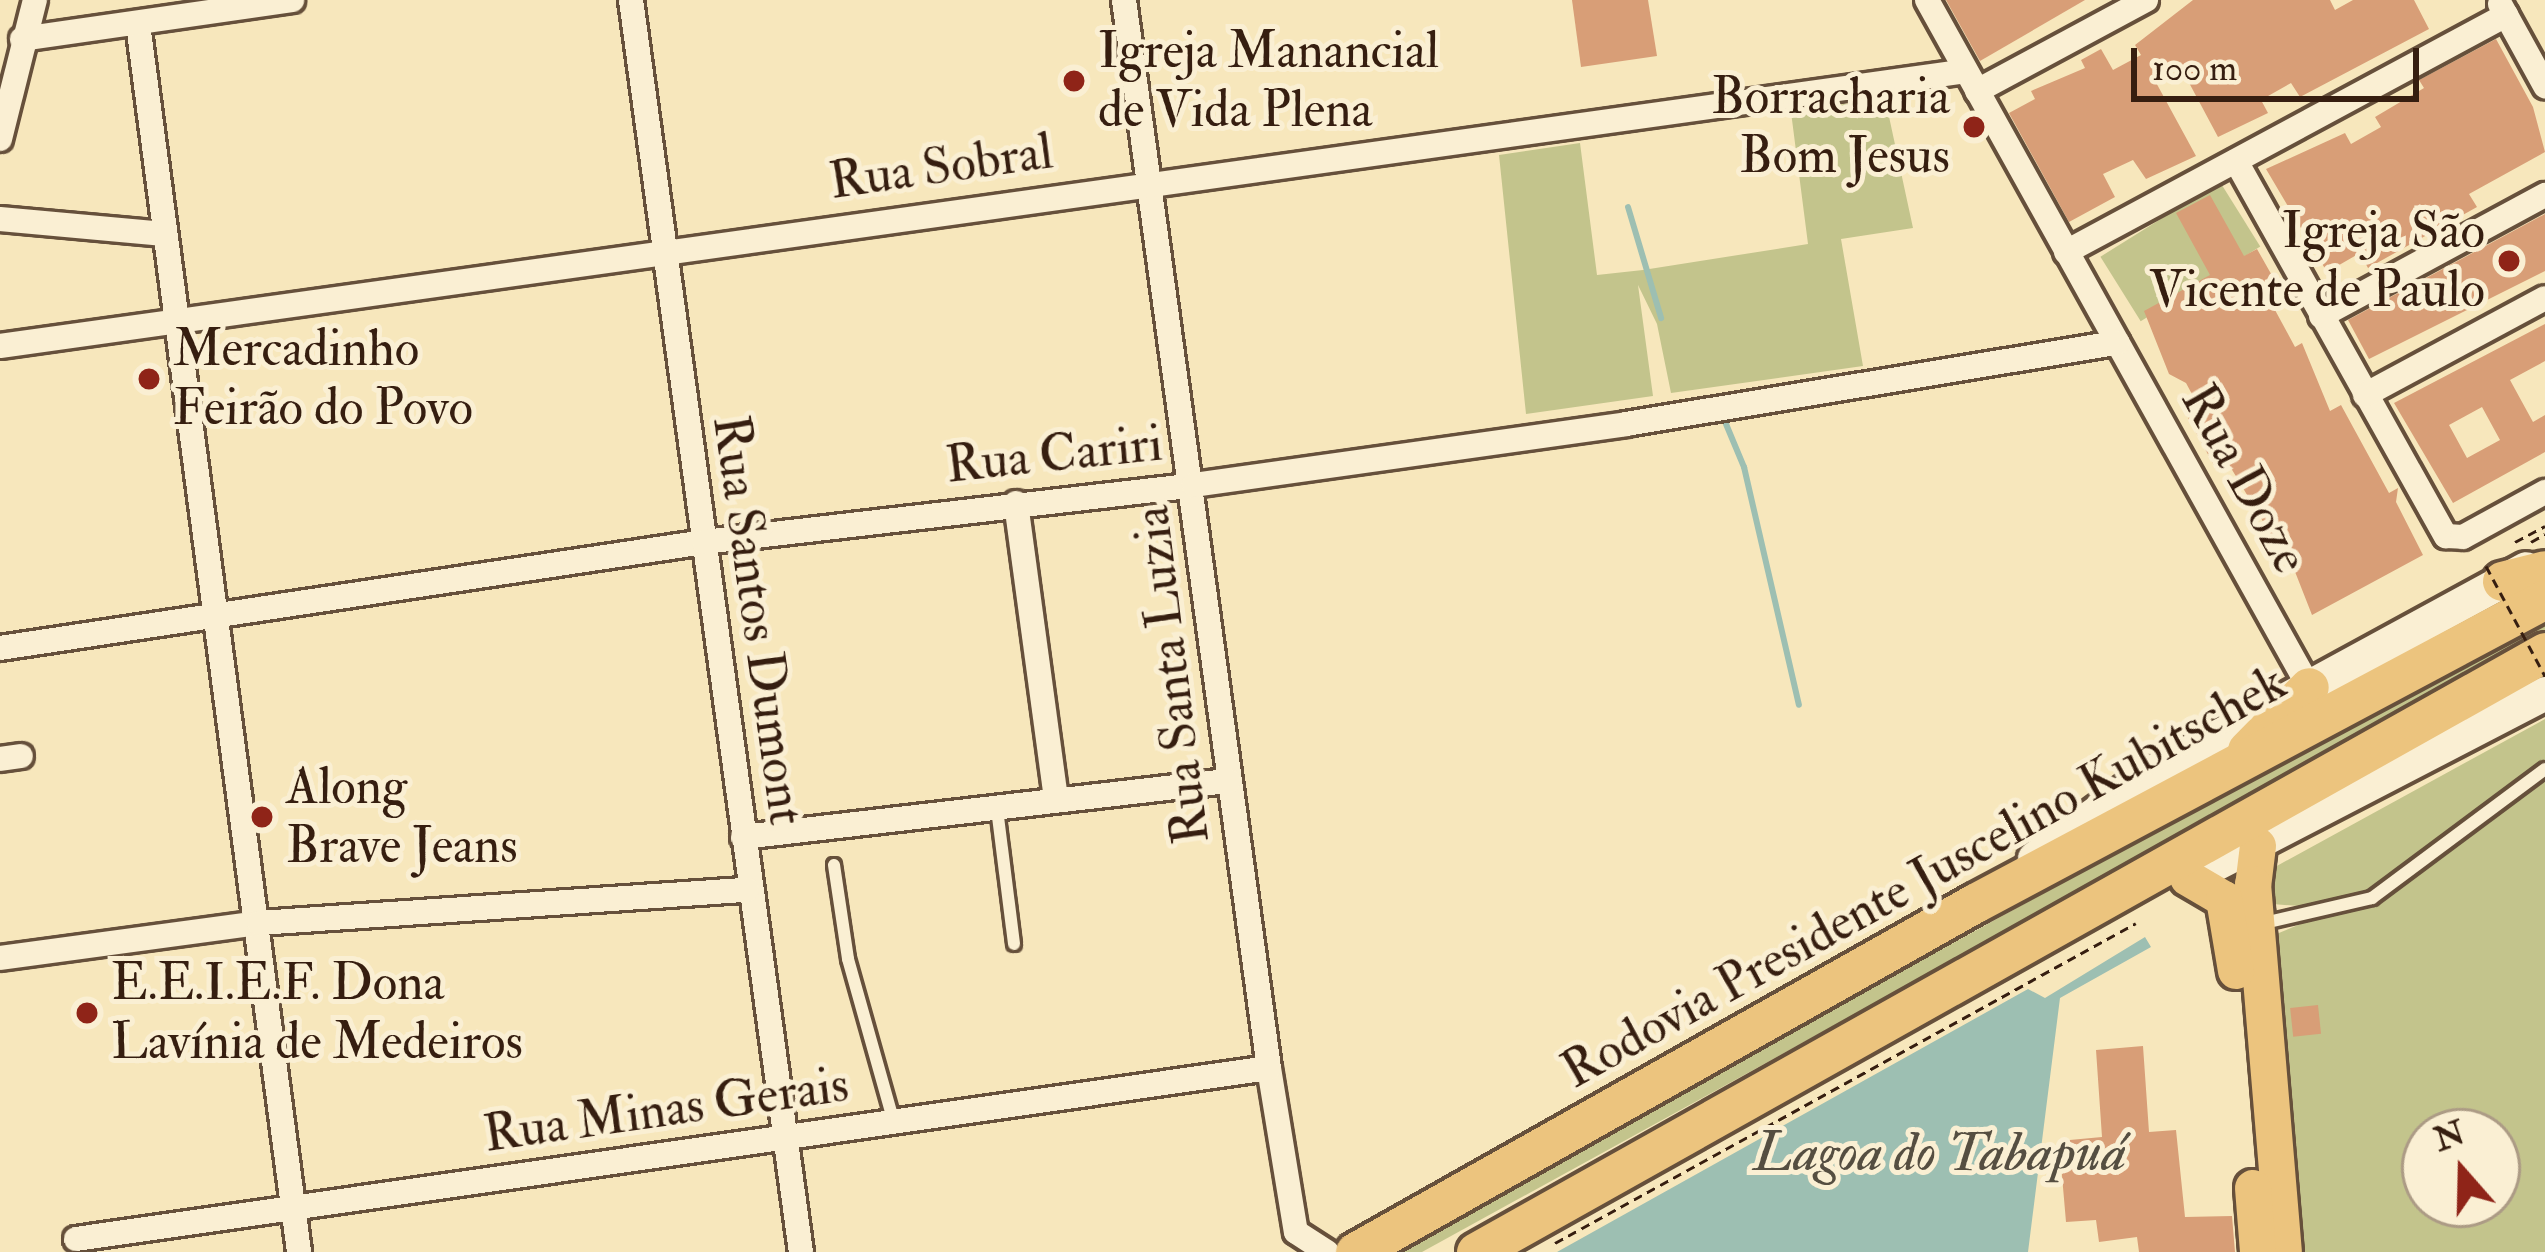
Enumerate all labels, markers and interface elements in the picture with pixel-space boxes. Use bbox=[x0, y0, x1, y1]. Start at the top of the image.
place label: Igreja Manancial de Vida Plena bbox=[1098, 21, 1439, 141]
scale bar bbox=[2137, 24, 2425, 98]
text: 100 m bbox=[2152, 46, 2237, 91]
place label: Borracharia Bom Jesus bbox=[1711, 67, 1950, 187]
marker: Igreja Manancial de Vida Plena bbox=[1061, 68, 1087, 94]
marker: Borracharia Bom Jesus bbox=[1961, 114, 1987, 140]
street label: Rua Sobral bbox=[825, 121, 1057, 213]
place label: Igreja São Vicente de Paulo bbox=[2149, 201, 2485, 321]
marker: Igreja São Vicente de Paulo bbox=[2496, 248, 2522, 274]
place label: Mercadinho Feirão do Povo bbox=[173, 319, 473, 439]
marker: Mercadinho Feirão do Povo bbox=[136, 366, 162, 392]
street label: Rua Doze bbox=[2167, 374, 2321, 584]
street label: Rua Santos Dumont bbox=[699, 411, 817, 829]
street label: Rua Cariri bbox=[943, 413, 1165, 497]
street label: Rua Santa Luzia bbox=[1121, 502, 1223, 848]
street label: Rodovia Presidente Juscelino Kubitschek bbox=[1551, 652, 2297, 1102]
place label: Along Brave Jeans bbox=[286, 757, 518, 877]
marker: Along Brave Jeans bbox=[249, 804, 275, 830]
place label: E.E.I.E.F. Dona Lavínia de Medeiros bbox=[111, 953, 523, 1073]
marker: E.E.I.E.F. Dona Lavínia de Medeiros bbox=[74, 1000, 100, 1026]
street label: Rua Minas Gerais bbox=[480, 1054, 852, 1166]
north arrow bbox=[2401, 1108, 2521, 1228]
text: N bbox=[2429, 1112, 2470, 1161]
water label: Lagoa do Tabapuá bbox=[1754, 1121, 2126, 1185]

